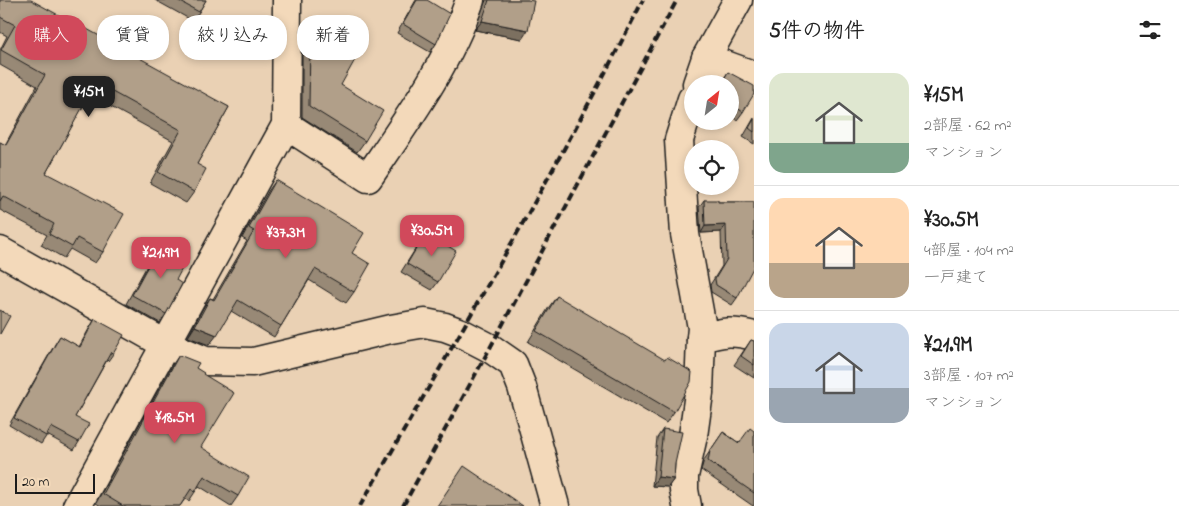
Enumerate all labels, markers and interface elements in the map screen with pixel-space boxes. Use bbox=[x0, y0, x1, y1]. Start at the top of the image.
chip: 購入 bbox=[15, 15, 87, 60]
chip: 賃貸 bbox=[97, 15, 169, 60]
chip: 絞り込み bbox=[179, 15, 287, 60]
chip: 新着 bbox=[297, 15, 369, 60]
icon: filters bbox=[1136, 16, 1164, 44]
text: 5件の物件 bbox=[769, 17, 865, 47]
north arrow bbox=[684, 75, 739, 130]
map controls bbox=[684, 75, 739, 195]
pin: ¥15M bbox=[59, 76, 119, 118]
text: ¥15M bbox=[74, 80, 104, 104]
text: ¥15M bbox=[924, 81, 964, 111]
icon: home bbox=[809, 93, 869, 153]
text: 2部屋 · 62 m² bbox=[924, 114, 1012, 138]
button: locate bbox=[684, 140, 739, 195]
text: マンション bbox=[924, 141, 1003, 165]
text: ¥30.5M bbox=[924, 206, 979, 236]
pin: ¥30.5M bbox=[391, 214, 473, 257]
pin: ¥37.3M bbox=[245, 216, 327, 259]
icon: home bbox=[809, 218, 869, 278]
text: ¥30.5M bbox=[411, 219, 453, 243]
text: ¥37.3M bbox=[266, 221, 306, 245]
pin: ¥21.9M bbox=[120, 236, 202, 279]
text: 4部屋 · 104 m² bbox=[924, 239, 1014, 263]
text: ¥21.9M bbox=[142, 241, 180, 265]
text: 一戸建て bbox=[924, 266, 988, 290]
text: ¥21.9M bbox=[924, 331, 973, 361]
icon: home bbox=[809, 343, 869, 403]
text: 3部屋 · 107 m² bbox=[924, 364, 1014, 388]
text: マンション bbox=[924, 391, 1003, 415]
pin: ¥18.5M bbox=[134, 402, 216, 444]
text: ¥18.5M bbox=[155, 406, 195, 430]
scale bar bbox=[15, 471, 95, 494]
text: 20 m bbox=[22, 472, 49, 493]

